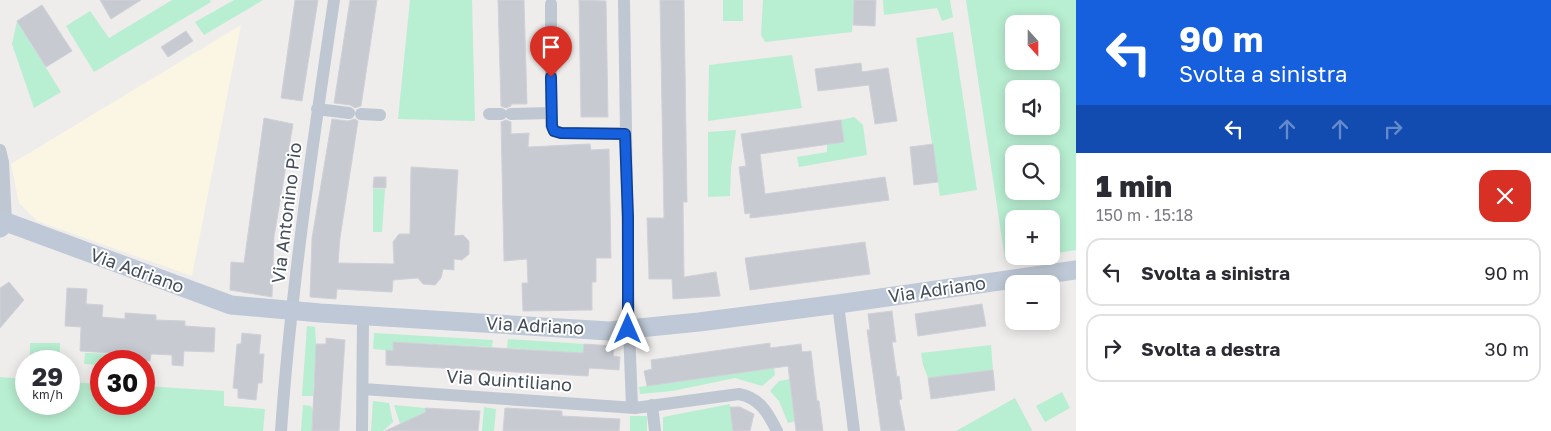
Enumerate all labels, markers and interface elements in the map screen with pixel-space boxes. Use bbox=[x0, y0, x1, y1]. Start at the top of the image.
north arrow bbox=[1005, 15, 1060, 70]
map controls bbox=[1005, 15, 1060, 330]
text: 90 m bbox=[1179, 18, 1263, 60]
icon: left bbox=[1096, 20, 1161, 85]
pin bbox=[530, 26, 572, 77]
icon: arrive bbox=[537, 33, 565, 61]
text: Svolta a sinistra bbox=[1179, 60, 1347, 87]
button: sound bbox=[1005, 80, 1060, 135]
icon: left bbox=[1220, 115, 1248, 143]
icon: ahead bbox=[1273, 115, 1301, 143]
icon: ahead bbox=[1326, 115, 1354, 143]
icon: right bbox=[1379, 115, 1407, 143]
street label: Via Antonino Pio bbox=[266, 141, 306, 285]
button: search bbox=[1005, 145, 1060, 200]
text: 1 min bbox=[1096, 168, 1172, 204]
button: close bbox=[1479, 170, 1531, 222]
text: 150 m · 15:18 bbox=[1096, 205, 1193, 225]
button: + bbox=[1005, 210, 1060, 265]
street label: Via Adriano bbox=[87, 243, 187, 297]
icon: left bbox=[1098, 258, 1126, 286]
text: Svolta a sinistra bbox=[1141, 261, 1290, 284]
text: 90 m bbox=[1484, 261, 1529, 284]
street label: Via Adriano bbox=[887, 271, 987, 307]
button: − bbox=[1005, 275, 1060, 330]
position arrow bbox=[601, 302, 653, 354]
street label: Via Adriano bbox=[485, 311, 585, 339]
icon: right bbox=[1098, 334, 1126, 362]
text: Svolta a destra bbox=[1141, 337, 1280, 360]
text: 30 m bbox=[1485, 337, 1529, 360]
speed limit sign: 30 bbox=[90, 350, 155, 415]
text: 29 bbox=[32, 361, 63, 392]
street label: Via Quintiliano bbox=[445, 365, 573, 395]
text: km/h bbox=[32, 387, 63, 402]

